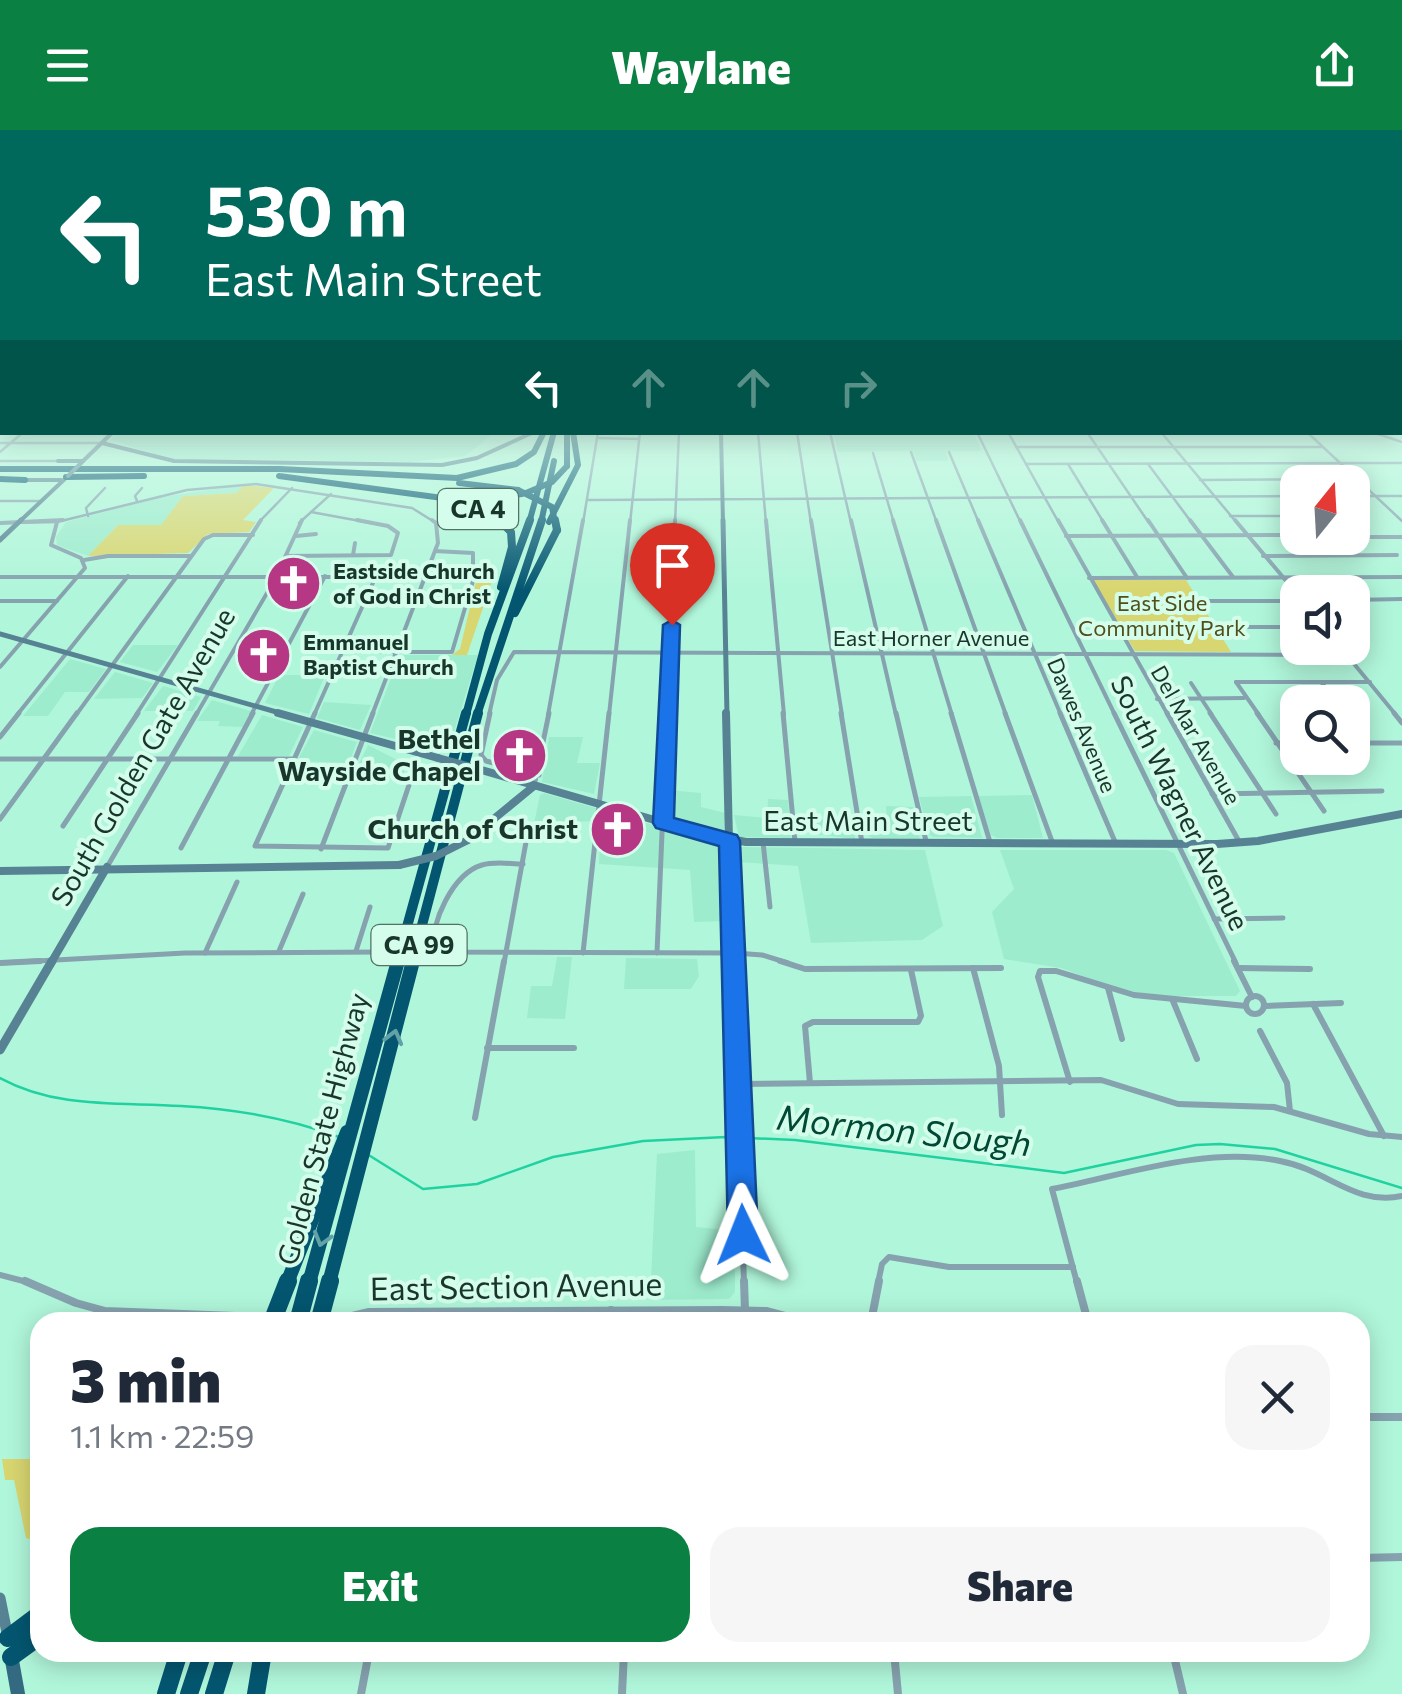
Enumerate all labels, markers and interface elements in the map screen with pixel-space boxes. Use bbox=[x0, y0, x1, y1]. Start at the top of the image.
icon: menu bbox=[40, 38, 95, 93]
text: Waylane bbox=[611, 38, 791, 93]
icon: share bbox=[1307, 38, 1362, 93]
text: 530 m bbox=[205, 165, 408, 250]
icon: left bbox=[40, 170, 170, 300]
text: East Main Street bbox=[205, 250, 542, 305]
icon: left bbox=[516, 360, 571, 415]
icon: ahead bbox=[621, 360, 676, 415]
icon: ahead bbox=[726, 360, 781, 415]
icon: right bbox=[831, 360, 886, 415]
north arrow bbox=[1280, 465, 1370, 555]
map controls bbox=[1280, 465, 1370, 775]
road number: CA 4 bbox=[438, 489, 518, 529]
pin bbox=[630, 523, 715, 626]
icon: arrive bbox=[645, 538, 700, 593]
church icon: Eastside Church of God in Christ bbox=[264, 554, 324, 614]
place label: Eastside Church of God in Christ bbox=[333, 557, 495, 609]
button: sound bbox=[1280, 575, 1370, 665]
park label: East Side Community Park bbox=[1078, 589, 1246, 641]
street label: South Golden Gate Avenue bbox=[43, 602, 241, 911]
street label: East Horner Avenue bbox=[833, 624, 1029, 651]
church icon: Emmanuel Baptist Church bbox=[234, 625, 294, 685]
place label: Emmanuel Baptist Church bbox=[303, 628, 454, 680]
street label: Dawes Avenue bbox=[1042, 653, 1123, 796]
street label: Del Mar Avenue bbox=[1146, 660, 1247, 809]
street label: South Wagner Avenue bbox=[1104, 670, 1257, 936]
button: search bbox=[1280, 685, 1370, 775]
place label: Bethel Wayside Chapel bbox=[277, 721, 481, 787]
church icon: Bethel Wayside Chapel bbox=[490, 725, 550, 785]
church icon: Church of Christ bbox=[587, 799, 647, 859]
street label: East Main Street bbox=[763, 803, 973, 837]
place label: Church of Christ bbox=[368, 811, 578, 845]
road number: CA 99 bbox=[372, 925, 466, 965]
street label: Golden State Highway bbox=[269, 989, 375, 1269]
one-way arrow bbox=[383, 1029, 404, 1046]
water label: Mormon Slough bbox=[775, 1094, 1034, 1163]
position arrow bbox=[691, 1183, 795, 1287]
one-way arrow bbox=[313, 1230, 334, 1247]
street label: East Section Avenue bbox=[369, 1262, 663, 1308]
text: 3 min bbox=[70, 1341, 221, 1414]
button: close bbox=[1225, 1345, 1330, 1450]
text: 1.1 km · 22:59 bbox=[70, 1415, 255, 1455]
button: Exit bbox=[70, 1527, 690, 1642]
button: Share bbox=[710, 1527, 1330, 1642]

